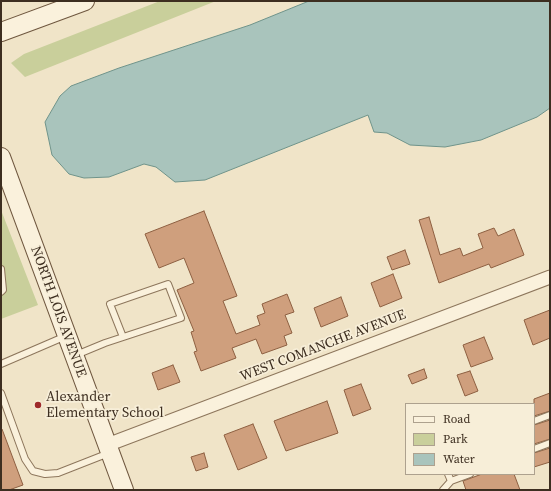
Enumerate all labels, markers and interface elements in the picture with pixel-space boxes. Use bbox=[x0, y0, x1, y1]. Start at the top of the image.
street label: NORTH LOIS AVENUE bbox=[26, 244, 90, 380]
street label: WEST COMANCHE AVENUE bbox=[238, 307, 408, 385]
place label: Alexander Elementary School bbox=[46, 389, 164, 422]
marker: Alexander Elementary School bbox=[33, 400, 43, 410]
legend bbox=[405, 403, 535, 475]
text: Road bbox=[443, 411, 470, 427]
text: Park bbox=[443, 431, 468, 447]
text: Water bbox=[443, 451, 475, 467]

